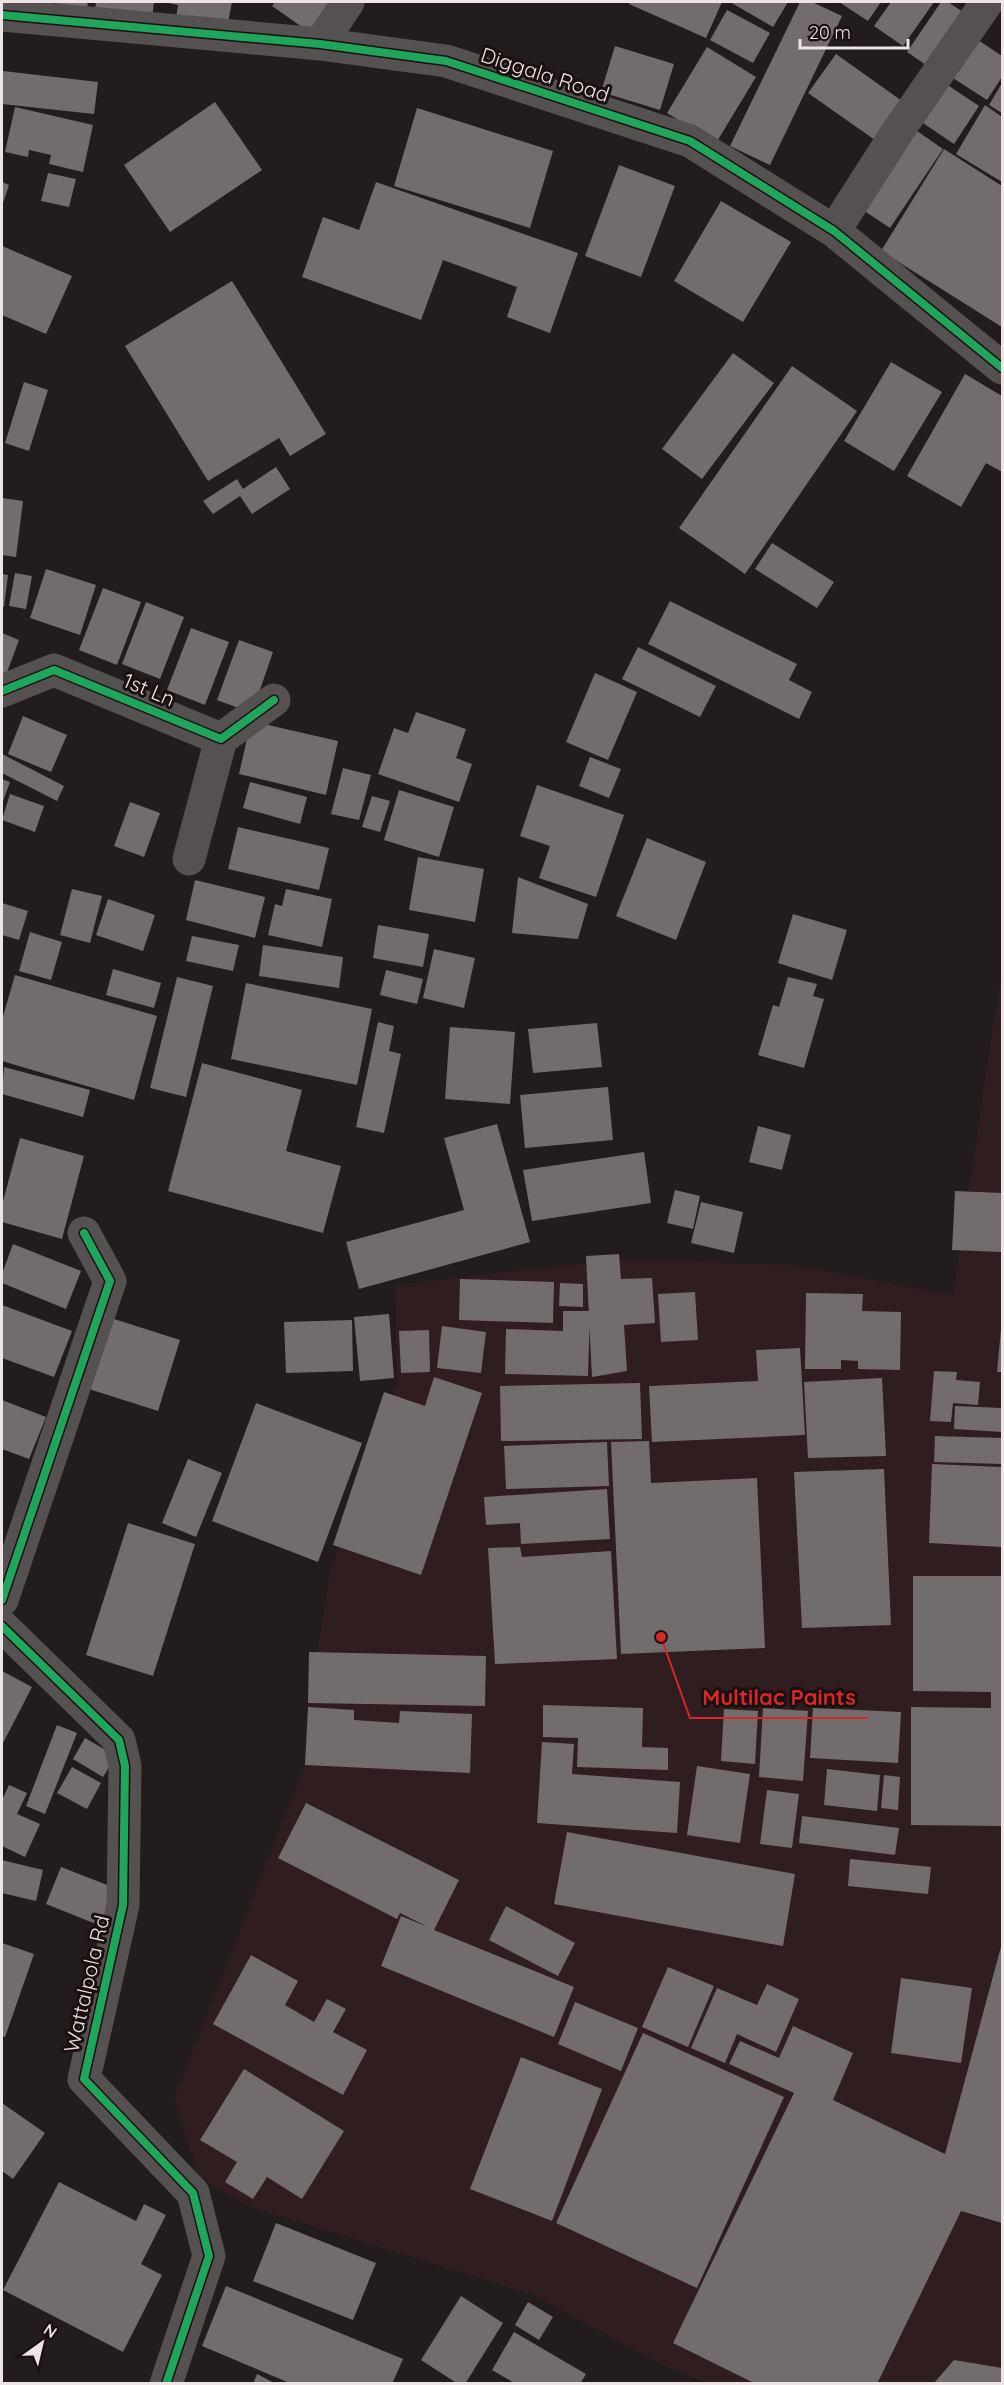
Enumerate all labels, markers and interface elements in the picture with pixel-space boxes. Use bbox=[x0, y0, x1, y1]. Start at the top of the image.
scale bar bbox=[800, 12, 908, 50]
text: 20 m bbox=[809, 21, 851, 44]
street label: Diggala Road bbox=[478, 41, 613, 107]
street label: 1st Ln bbox=[120, 667, 179, 712]
callout: Multilac Paints bbox=[690, 1678, 867, 1718]
text: Multilac Paints bbox=[702, 1683, 856, 1711]
street label: Wattalpola Rd bbox=[58, 1913, 114, 2055]
north arrow bbox=[12, 2313, 72, 2373]
text: N bbox=[40, 2319, 61, 2342]

